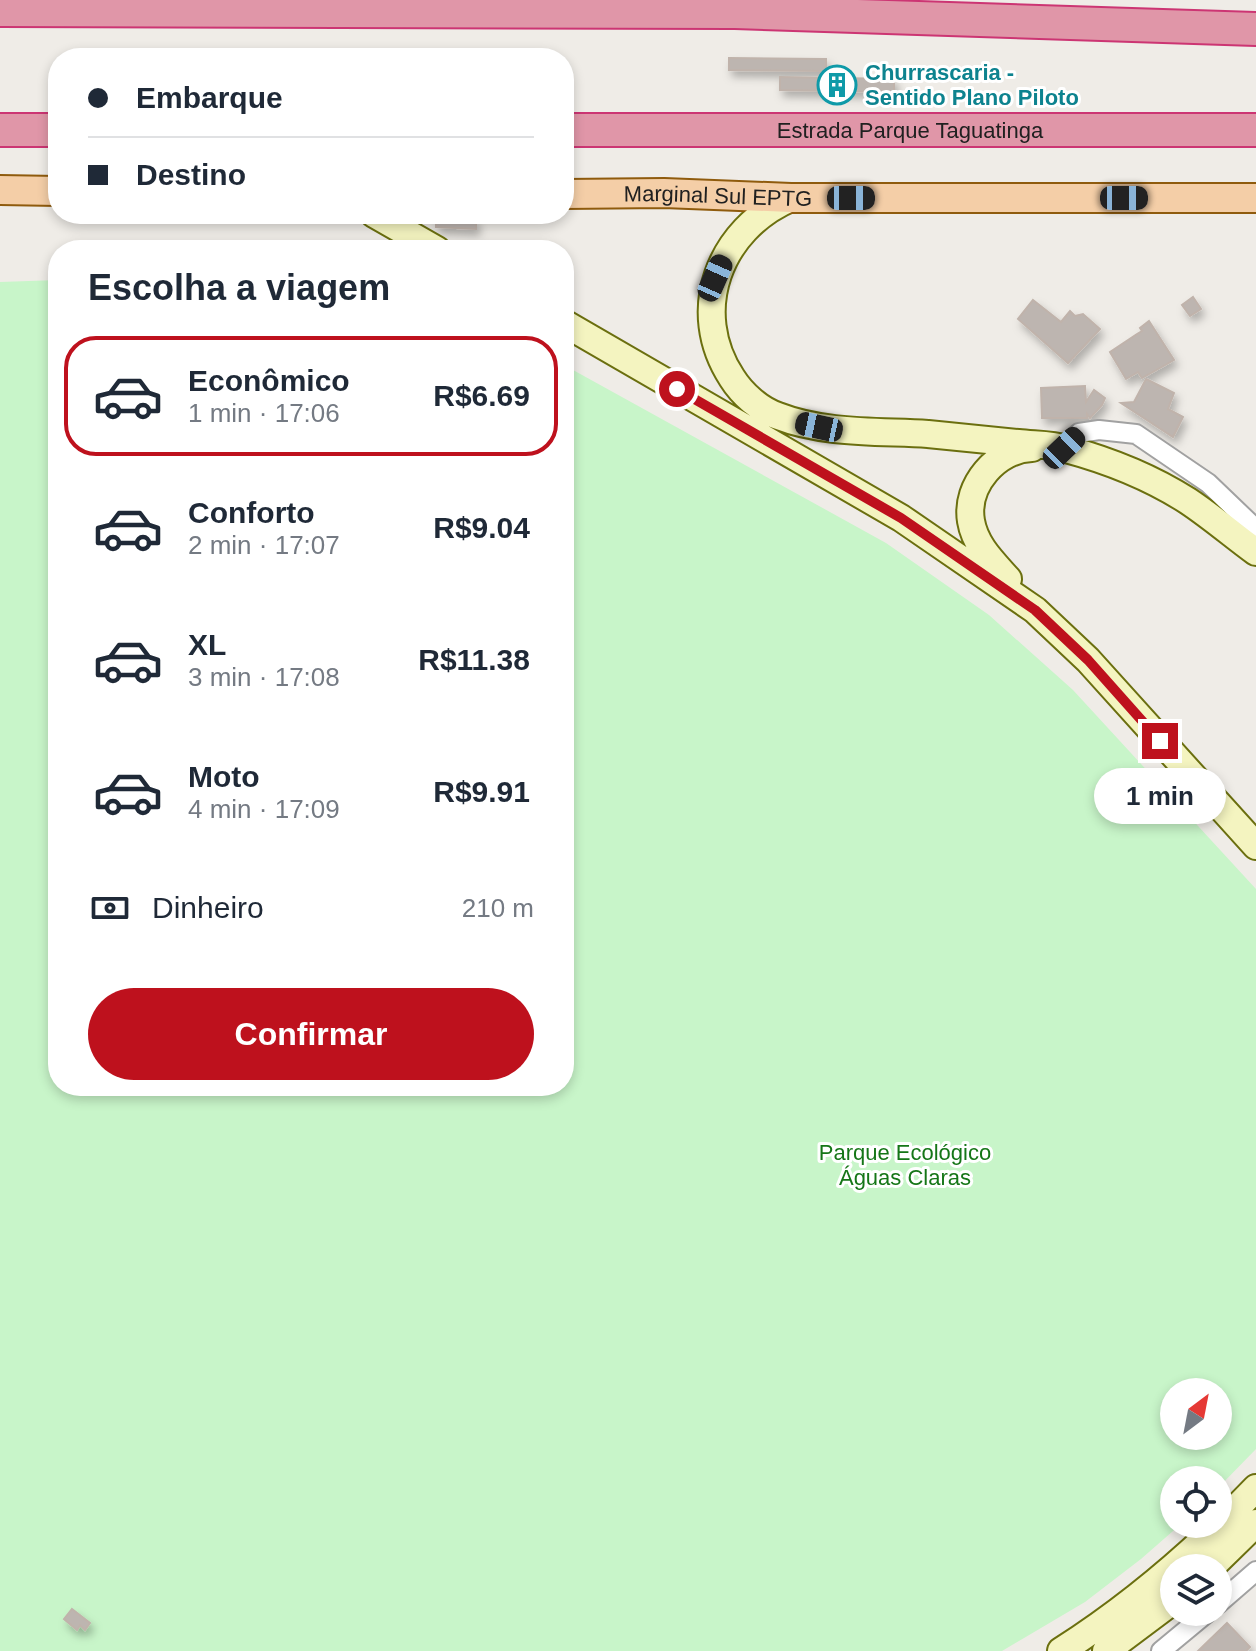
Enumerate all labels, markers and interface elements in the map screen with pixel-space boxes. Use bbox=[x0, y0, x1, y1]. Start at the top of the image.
place label: Churrascaria - Sentido Plano Piloto bbox=[865, 60, 1079, 110]
building icon: Churrascaria - Sentido Plano Piloto bbox=[816, 64, 858, 106]
text: Embarque bbox=[136, 81, 283, 114]
street label: Estrada Parque Taguatinga bbox=[777, 118, 1044, 143]
text: Destino bbox=[136, 158, 246, 191]
street label: Marginal Sul EPTG bbox=[624, 180, 812, 211]
car bbox=[827, 186, 875, 210]
car bbox=[1100, 186, 1148, 210]
car bbox=[694, 251, 736, 305]
text: Escolha a viagem bbox=[88, 267, 390, 308]
icon: car bbox=[92, 360, 164, 432]
text: Econômico bbox=[188, 364, 350, 397]
route start bbox=[659, 371, 695, 407]
text: R$6.69 bbox=[433, 379, 530, 412]
text: 1 min · 17:06 bbox=[188, 398, 340, 428]
car bbox=[793, 410, 845, 444]
car bbox=[1038, 423, 1090, 473]
icon: car bbox=[92, 492, 164, 564]
text: Conforto bbox=[188, 496, 315, 529]
text: R$9.04 bbox=[433, 511, 530, 544]
text: 2 min · 17:07 bbox=[188, 530, 340, 560]
icon: car bbox=[92, 624, 164, 696]
text: XL bbox=[188, 628, 226, 661]
text: R$11.38 bbox=[418, 643, 530, 676]
text: 3 min · 17:08 bbox=[188, 662, 340, 692]
route end bbox=[1142, 723, 1178, 759]
icon: car bbox=[92, 756, 164, 828]
text: Moto bbox=[188, 760, 260, 793]
callout: 1 min bbox=[1094, 769, 1226, 825]
text: R$9.91 bbox=[433, 775, 530, 808]
text: 1 min bbox=[1126, 781, 1194, 811]
text: 4 min · 17:09 bbox=[188, 794, 340, 824]
icon: cash bbox=[88, 886, 132, 930]
text: Dinheiro bbox=[152, 891, 264, 924]
text: 210 m bbox=[462, 893, 534, 923]
button: Confirmar bbox=[88, 988, 534, 1080]
park label: Parque Ecológico Águas Claras bbox=[819, 1140, 991, 1190]
north arrow bbox=[1160, 1378, 1232, 1450]
map controls bbox=[1160, 1378, 1232, 1626]
button: locate bbox=[1160, 1466, 1232, 1538]
button: layers bbox=[1160, 1554, 1232, 1626]

